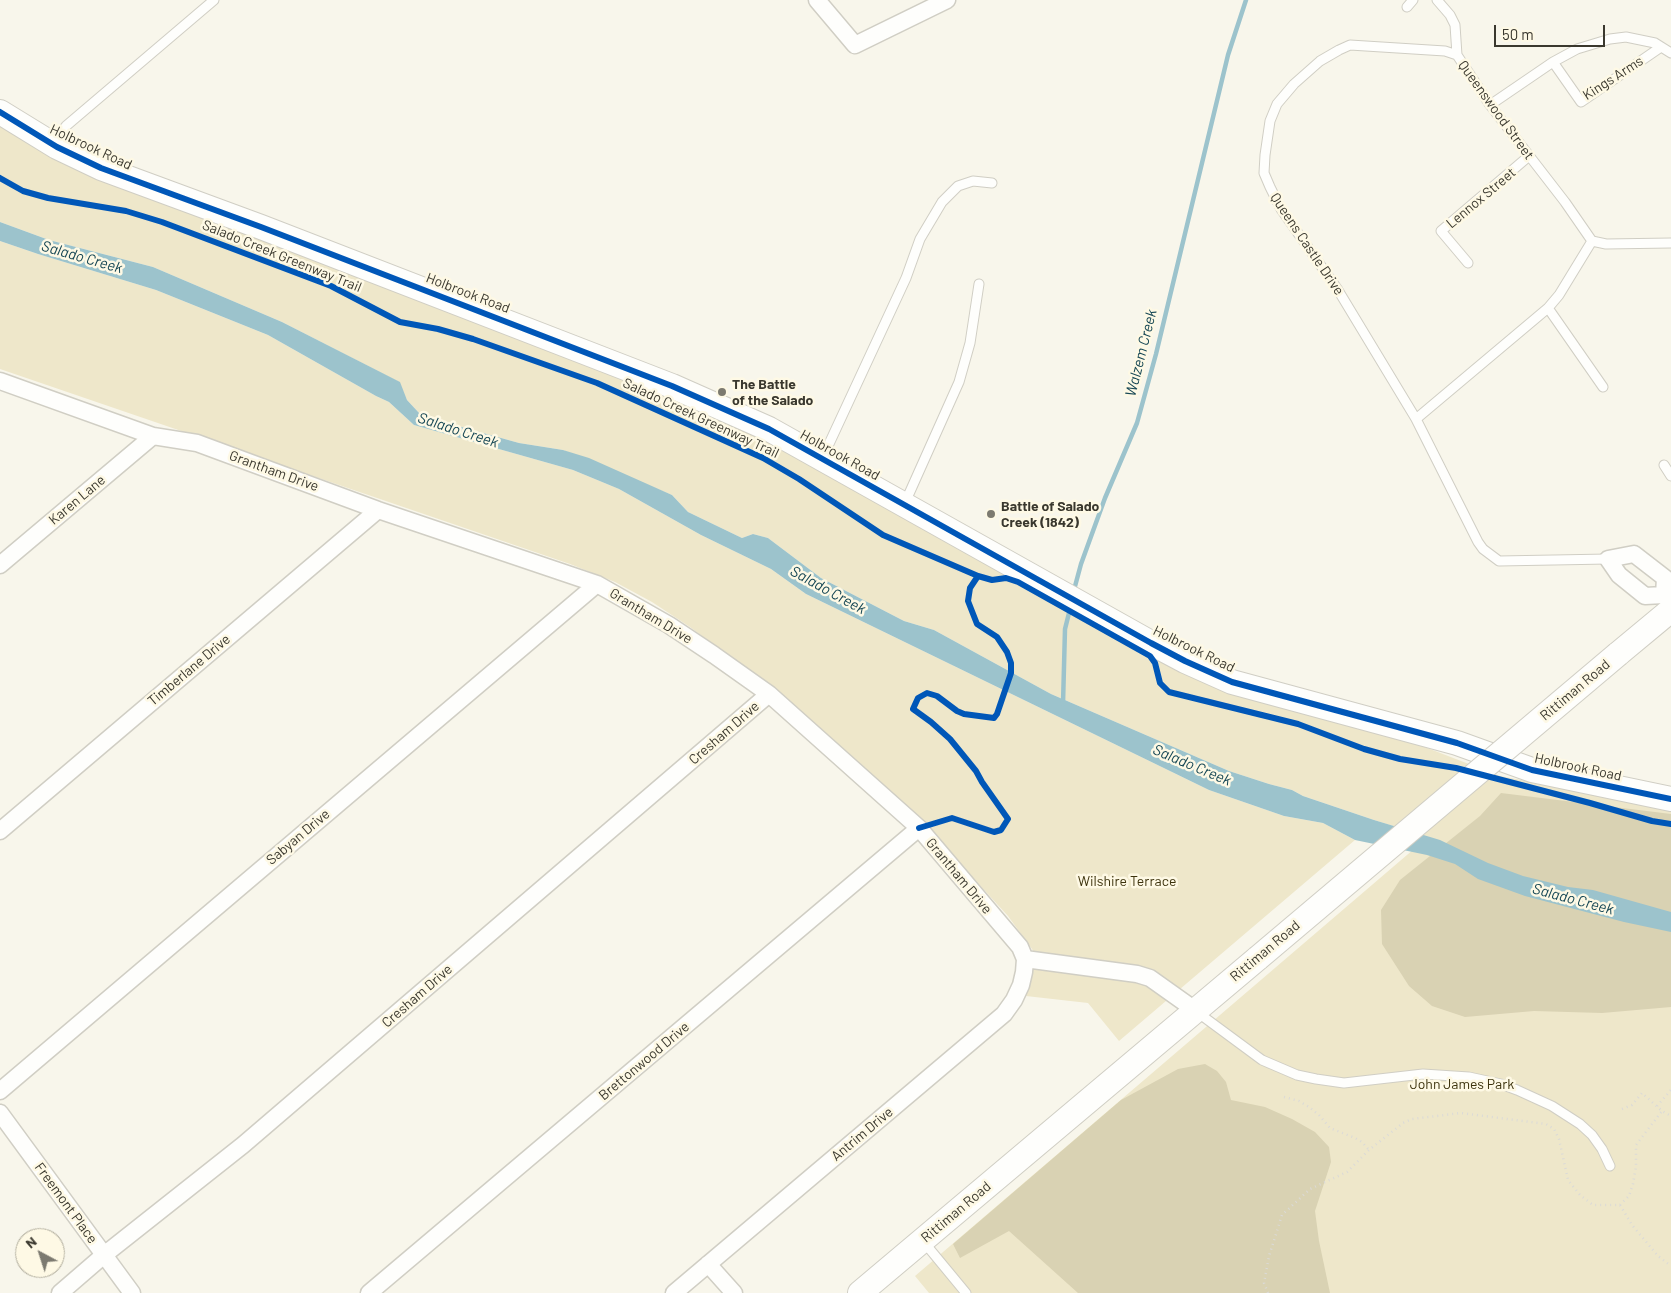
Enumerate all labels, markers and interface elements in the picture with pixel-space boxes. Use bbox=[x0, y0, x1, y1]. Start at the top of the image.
scale bar bbox=[1496, 15, 1607, 47]
text: 50 m bbox=[1502, 25, 1534, 43]
street label: Kings Arms bbox=[1580, 52, 1646, 104]
street label: Queenswood Street bbox=[1454, 57, 1538, 163]
street label: Holbrook Road bbox=[47, 121, 135, 173]
street label: Lennox Street bbox=[1443, 164, 1519, 232]
street label: Queens Castle Drive bbox=[1267, 190, 1347, 298]
street label: Salado Creek Greenway Trail bbox=[200, 216, 364, 296]
water label: Salado Creek bbox=[39, 237, 125, 277]
street label: Holbrook Road bbox=[424, 269, 512, 317]
water label: Walzem Creek bbox=[1121, 307, 1161, 399]
street label: Salado Creek Greenway Trail bbox=[620, 374, 782, 462]
place label: The Battle of the Salado bbox=[732, 376, 813, 408]
marker: The Battle of the Salado bbox=[716, 386, 728, 398]
water label: Salado Creek bbox=[416, 409, 500, 451]
street label: Holbrook Road bbox=[797, 426, 883, 484]
street label: Grantham Drive bbox=[227, 447, 321, 495]
street label: Karen Lane bbox=[45, 472, 109, 528]
place label: Battle of Salado Creek (1842) bbox=[1001, 498, 1099, 530]
marker: Battle of Salado Creek (1842) bbox=[985, 508, 997, 520]
water label: Salado Creek bbox=[787, 562, 869, 618]
street label: Grantham Drive bbox=[607, 585, 695, 647]
street label: Holbrook Road bbox=[1150, 622, 1238, 676]
street label: Timberlane Drive bbox=[144, 631, 234, 709]
street label: Rittiman Road bbox=[1537, 656, 1613, 724]
street label: Cresham Drive bbox=[685, 698, 763, 768]
water label: Salado Creek bbox=[1150, 740, 1234, 790]
street label: Holbrook Road bbox=[1533, 750, 1623, 784]
street label: Sabyan Drive bbox=[263, 806, 333, 868]
street label: Grantham Drive bbox=[922, 835, 996, 917]
park label: Wilshire Terrace bbox=[1078, 873, 1176, 889]
water label: Salado Creek bbox=[1530, 880, 1616, 918]
street label: Rittiman Road bbox=[1227, 917, 1303, 985]
street label: Cresham Drive bbox=[378, 961, 456, 1031]
street label: Brettonwood Drive bbox=[595, 1018, 693, 1104]
park label: John James Park bbox=[1410, 1076, 1514, 1092]
street label: Antrim Drive bbox=[828, 1103, 896, 1165]
street label: Freemont Place bbox=[31, 1159, 101, 1247]
street label: Rittiman Road bbox=[918, 1178, 994, 1246]
north arrow bbox=[15, 1228, 65, 1278]
text: N bbox=[22, 1232, 40, 1251]

